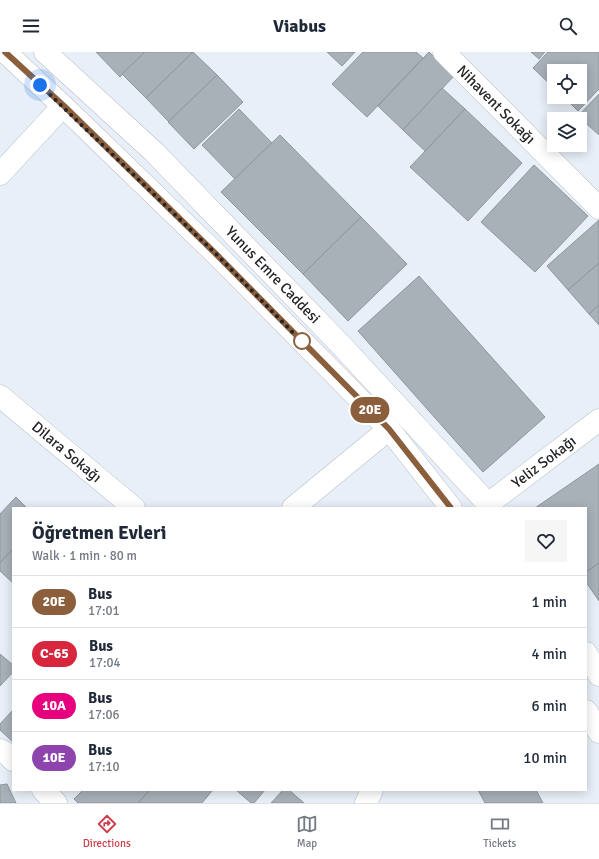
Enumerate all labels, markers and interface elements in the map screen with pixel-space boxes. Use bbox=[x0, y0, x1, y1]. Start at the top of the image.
icon: menu bbox=[20, 15, 42, 37]
text: Viabus bbox=[273, 15, 326, 37]
icon: search bbox=[557, 15, 579, 37]
street label: Nihavent Sokağı bbox=[453, 61, 539, 148]
map controls bbox=[547, 64, 587, 152]
button: locate bbox=[547, 64, 587, 104]
your location bbox=[30, 75, 50, 95]
button: layers bbox=[547, 112, 587, 152]
street label: Yunus Emre Caddesi bbox=[222, 222, 324, 327]
unlabelled marker bbox=[293, 332, 311, 350]
line badge: 20E bbox=[347, 397, 393, 423]
text: 20E bbox=[358, 401, 382, 418]
street label: Dilara Sokağı bbox=[28, 417, 105, 486]
street label: Yeliz Sokağı bbox=[508, 432, 580, 492]
button: heart bbox=[525, 520, 567, 562]
text: Öğretmen Evleri bbox=[32, 521, 167, 545]
text: Walk · 1 min · 80 m bbox=[32, 548, 137, 564]
text: Bus bbox=[88, 585, 112, 603]
text: 20E bbox=[42, 593, 66, 610]
text: 1 min bbox=[531, 593, 567, 611]
text: 17:01 bbox=[88, 603, 120, 619]
text: Bus bbox=[89, 637, 113, 655]
text: C-65 bbox=[40, 645, 69, 662]
text: 4 min bbox=[531, 645, 567, 663]
text: 17:04 bbox=[89, 655, 121, 671]
text: Bus bbox=[88, 689, 112, 707]
text: 10A bbox=[42, 697, 66, 714]
text: 6 min bbox=[531, 697, 567, 715]
text: 17:06 bbox=[88, 707, 120, 723]
text: Bus bbox=[88, 741, 112, 759]
text: 10E bbox=[42, 749, 66, 766]
text: 10 min bbox=[523, 749, 567, 767]
text: 17:10 bbox=[88, 759, 120, 775]
tab: Directions bbox=[83, 813, 131, 850]
tab: Map bbox=[296, 813, 318, 850]
tab: Tickets bbox=[483, 813, 516, 850]

